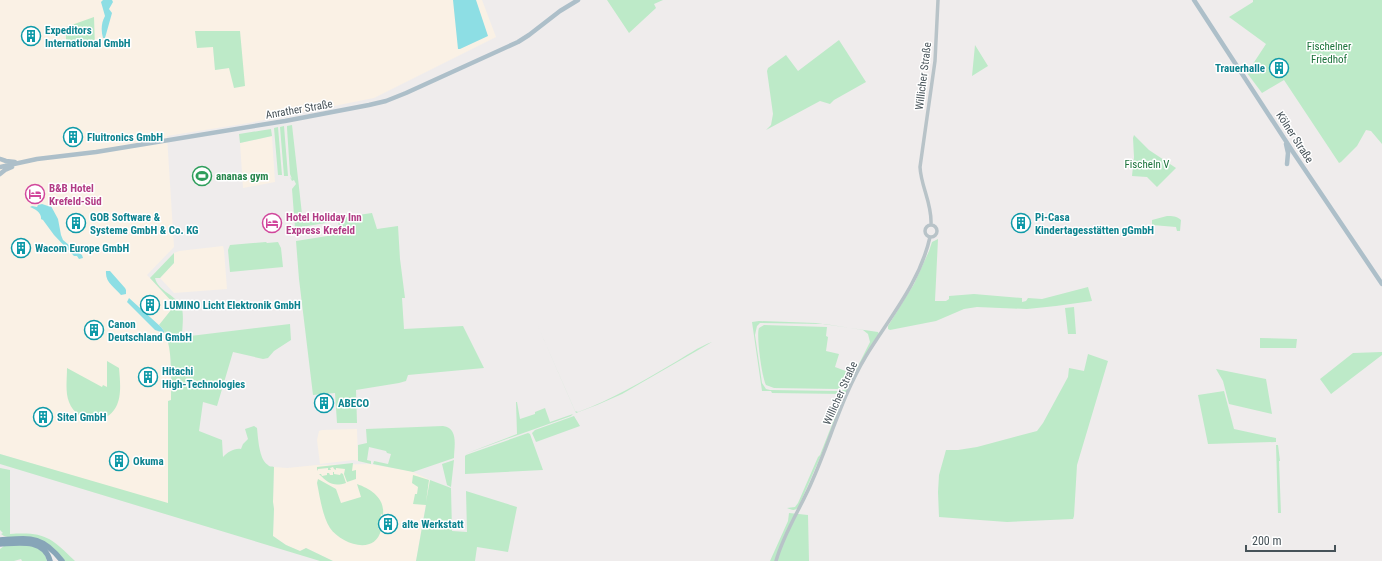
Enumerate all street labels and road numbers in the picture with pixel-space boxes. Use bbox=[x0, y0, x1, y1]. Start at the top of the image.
street label: Willicher Straße bbox=[913, 41, 934, 111]
street label: Anrather Straße bbox=[264, 97, 334, 122]
street label: Kölner Straße bbox=[1273, 109, 1316, 165]
street label: Willicher Straße bbox=[821, 359, 860, 427]

